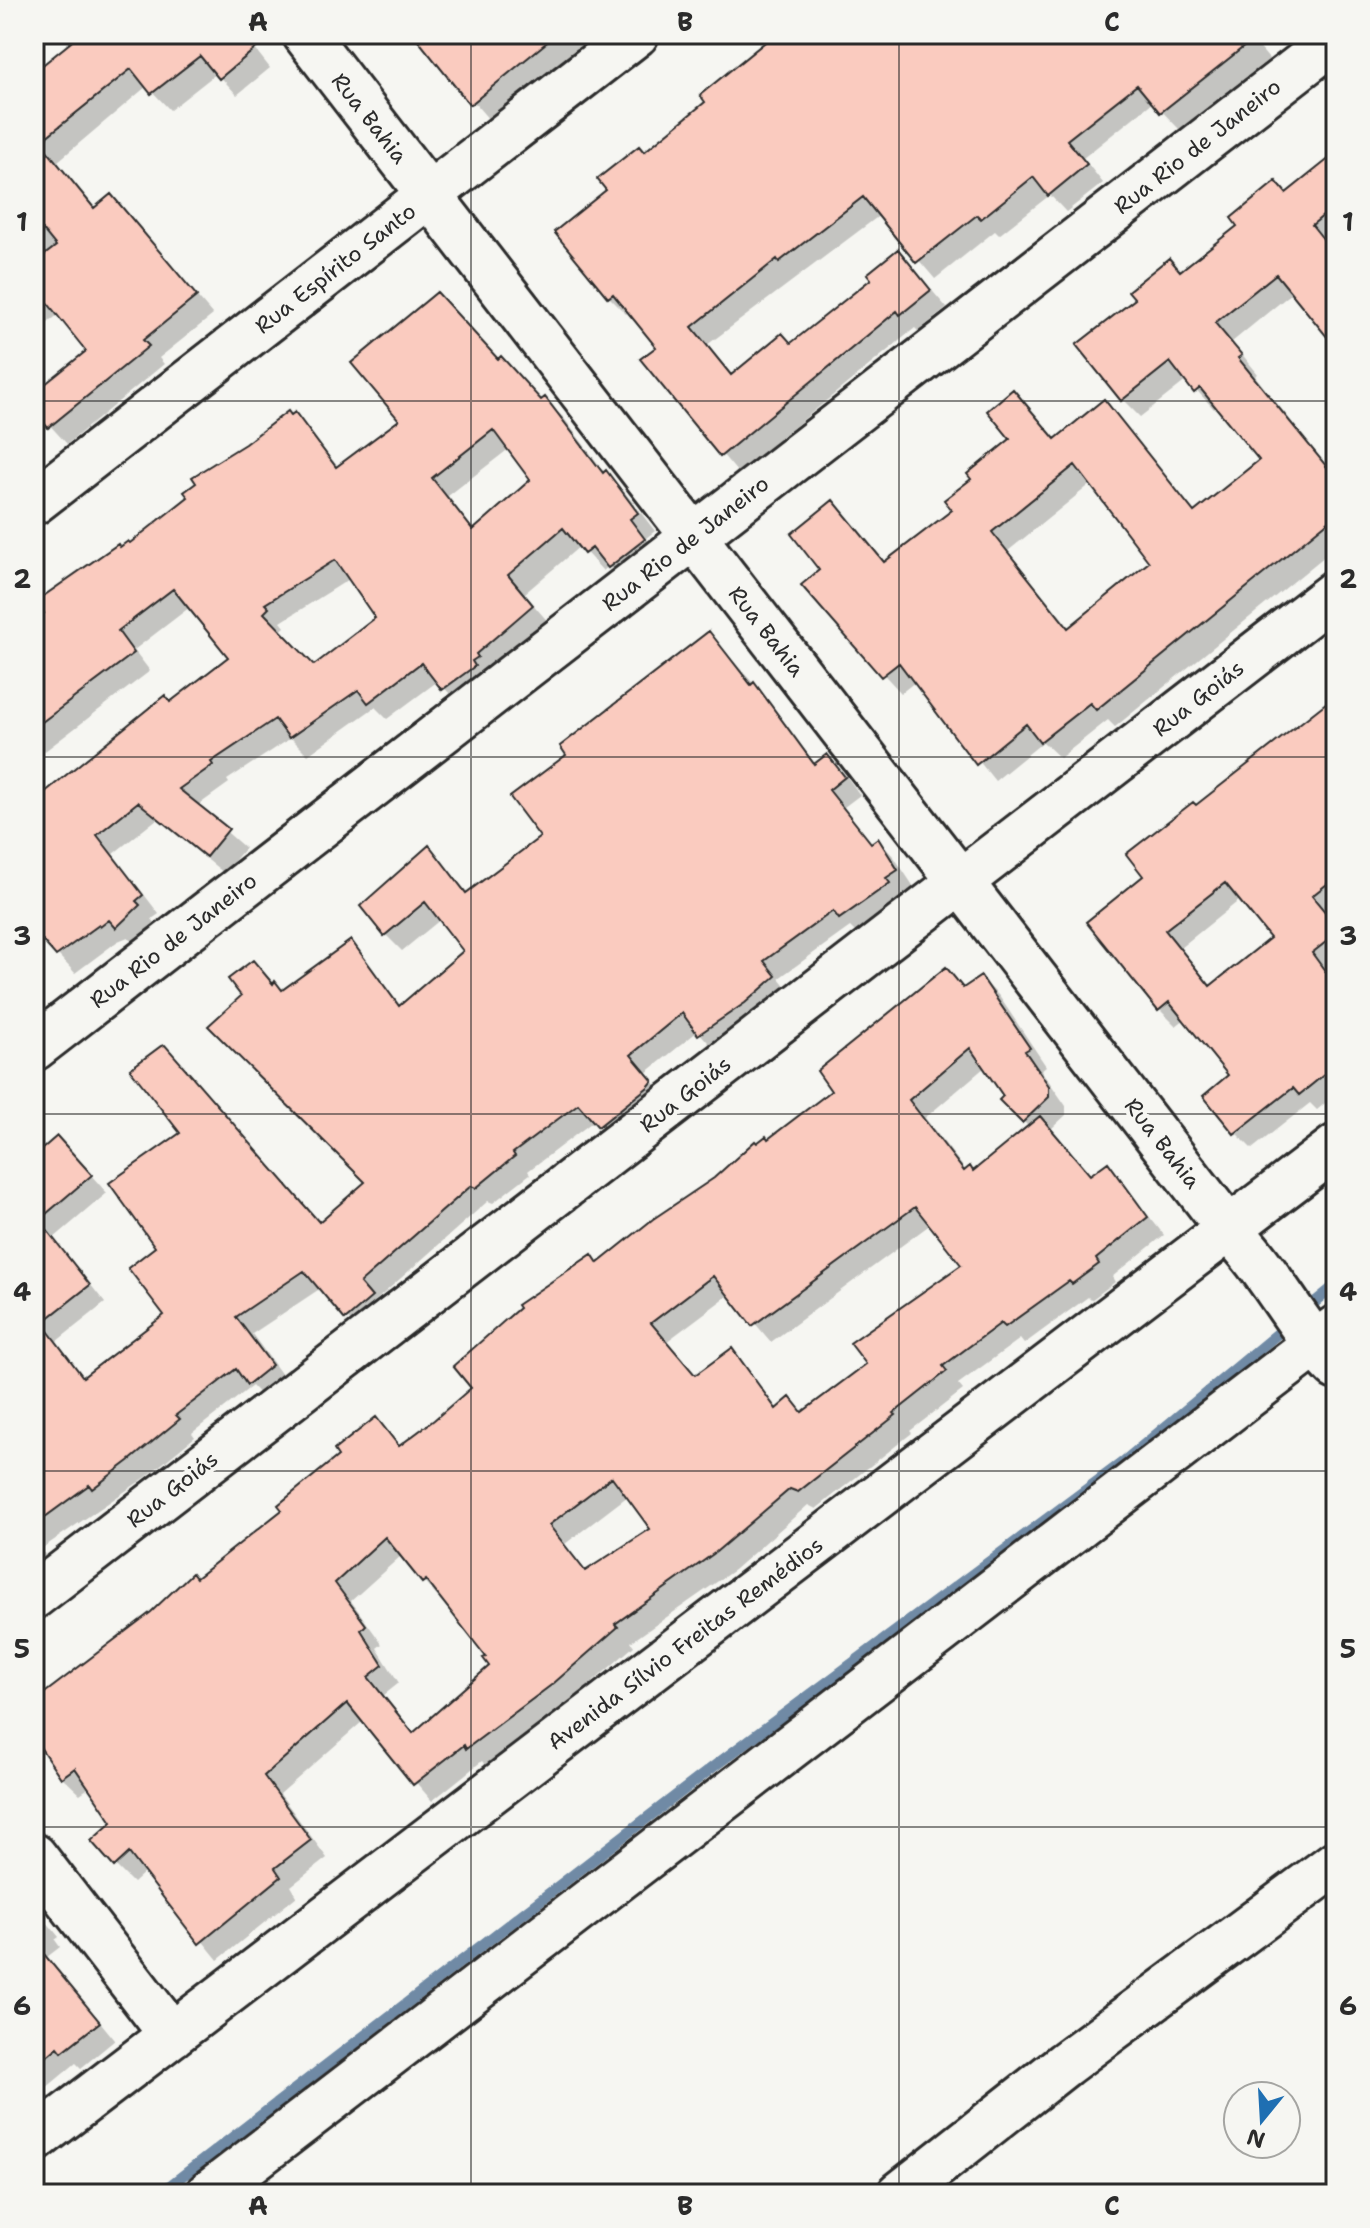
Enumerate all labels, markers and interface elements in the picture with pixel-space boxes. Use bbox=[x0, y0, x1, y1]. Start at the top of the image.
text: A bbox=[248, 4, 268, 39]
text: B bbox=[677, 4, 693, 39]
text: C bbox=[1104, 4, 1120, 39]
street label: Rua Bahia bbox=[325, 67, 414, 170]
street label: Rua Rio de Janeiro bbox=[1108, 72, 1287, 221]
street label: Rua Espírito Santo bbox=[249, 196, 422, 340]
text: 1 bbox=[16, 204, 28, 239]
text: 1 bbox=[1342, 204, 1354, 239]
street label: Rua Rio de Janeiro bbox=[596, 469, 775, 618]
text: 2 bbox=[13, 561, 31, 596]
text: 2 bbox=[1339, 561, 1357, 596]
street label: Rua Bahia bbox=[722, 580, 811, 683]
street label: Rua Goiás bbox=[1147, 654, 1250, 743]
street label: Rua Rio de Janeiro bbox=[84, 866, 263, 1015]
text: 3 bbox=[13, 918, 31, 953]
text: 3 bbox=[1339, 918, 1357, 953]
street label: Rua Goiás bbox=[634, 1050, 737, 1139]
street label: Rua Bahia bbox=[1118, 1092, 1207, 1195]
text: 4 bbox=[13, 1274, 31, 1309]
text: 4 bbox=[1339, 1274, 1357, 1309]
street label: Rua Goiás bbox=[121, 1445, 224, 1534]
street label: Avenida Sílvio Freitas Remédios bbox=[542, 1530, 829, 1757]
text: 5 bbox=[14, 1631, 30, 1666]
text: 5 bbox=[1340, 1631, 1356, 1666]
text: 6 bbox=[13, 1988, 31, 2023]
text: 6 bbox=[1339, 1988, 1357, 2023]
north arrow bbox=[1222, 2080, 1302, 2160]
text: N bbox=[1243, 2122, 1269, 2155]
text: A bbox=[248, 2188, 268, 2223]
text: B bbox=[677, 2188, 693, 2223]
text: C bbox=[1104, 2188, 1120, 2223]

